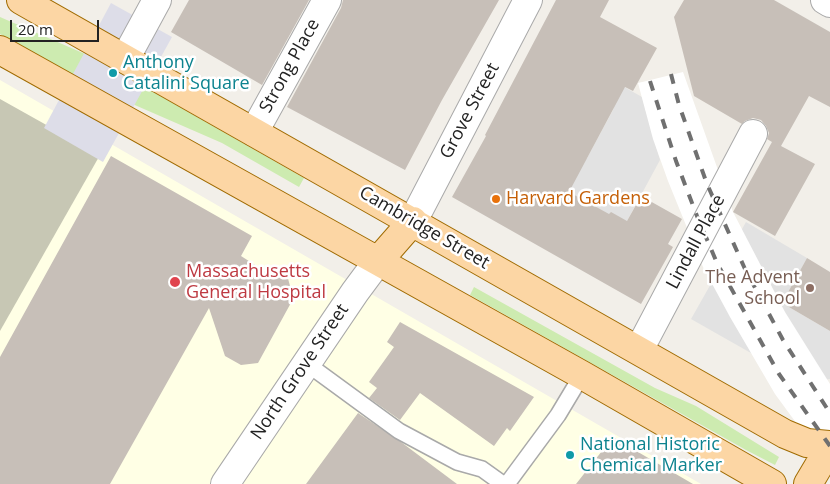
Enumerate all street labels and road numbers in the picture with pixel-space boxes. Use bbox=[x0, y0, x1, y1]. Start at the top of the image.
street label: Strong Place bbox=[255, 15, 325, 117]
street label: Grove Street bbox=[436, 59, 504, 163]
street label: Cambridge Street bbox=[355, 182, 493, 274]
street label: Lindall Place bbox=[662, 191, 730, 293]
street label: North Grove Street bbox=[247, 300, 353, 444]

